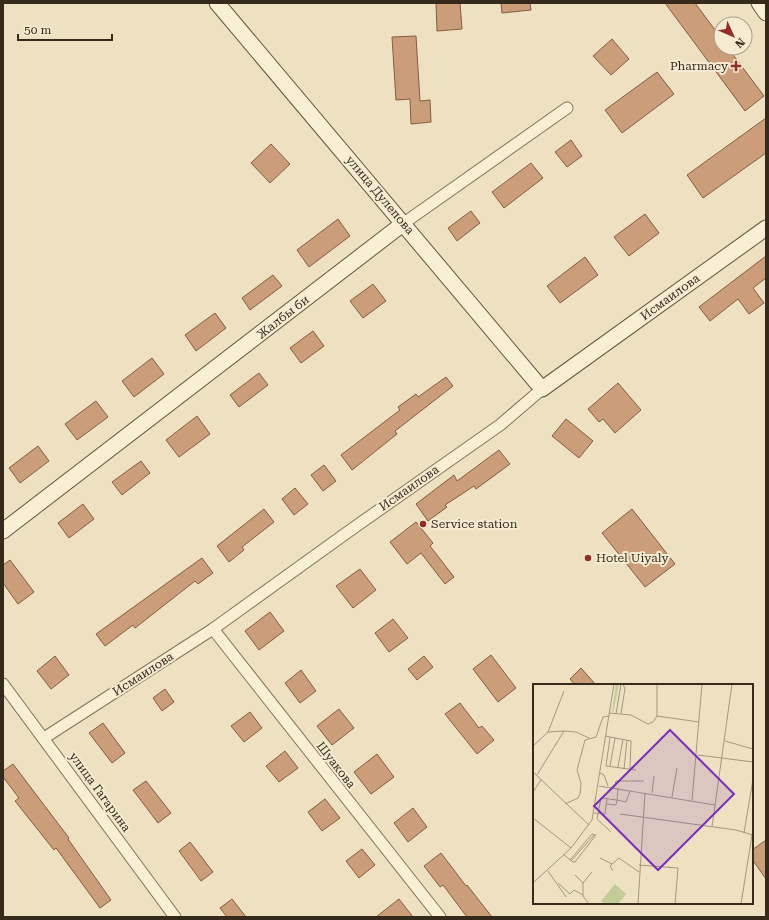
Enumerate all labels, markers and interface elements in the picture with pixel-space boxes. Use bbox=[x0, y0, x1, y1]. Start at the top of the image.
scale bar bbox=[18, 16, 112, 42]
north arrow bbox=[713, 16, 753, 56]
text: 50 m bbox=[24, 23, 51, 37]
text: N bbox=[732, 35, 747, 51]
place label: Pharmacy bbox=[670, 59, 729, 73]
marker: Pharmacy bbox=[731, 61, 741, 71]
street label: улица Дулепова bbox=[343, 153, 417, 238]
street label: Исмаилова bbox=[638, 271, 703, 323]
street label: Жалбы би bbox=[254, 292, 312, 342]
street label: Исмаилова bbox=[377, 462, 442, 514]
place label: Service station bbox=[431, 517, 518, 531]
marker: Service station bbox=[418, 519, 428, 529]
place label: Hotel Uiyaly bbox=[596, 551, 669, 565]
marker: Hotel Uiyaly bbox=[583, 553, 593, 563]
street label: Исмаилова bbox=[110, 649, 176, 699]
inset map bbox=[533, 684, 753, 904]
street label: Шуакова bbox=[314, 739, 359, 791]
street label: улица Гагарина bbox=[66, 749, 134, 835]

